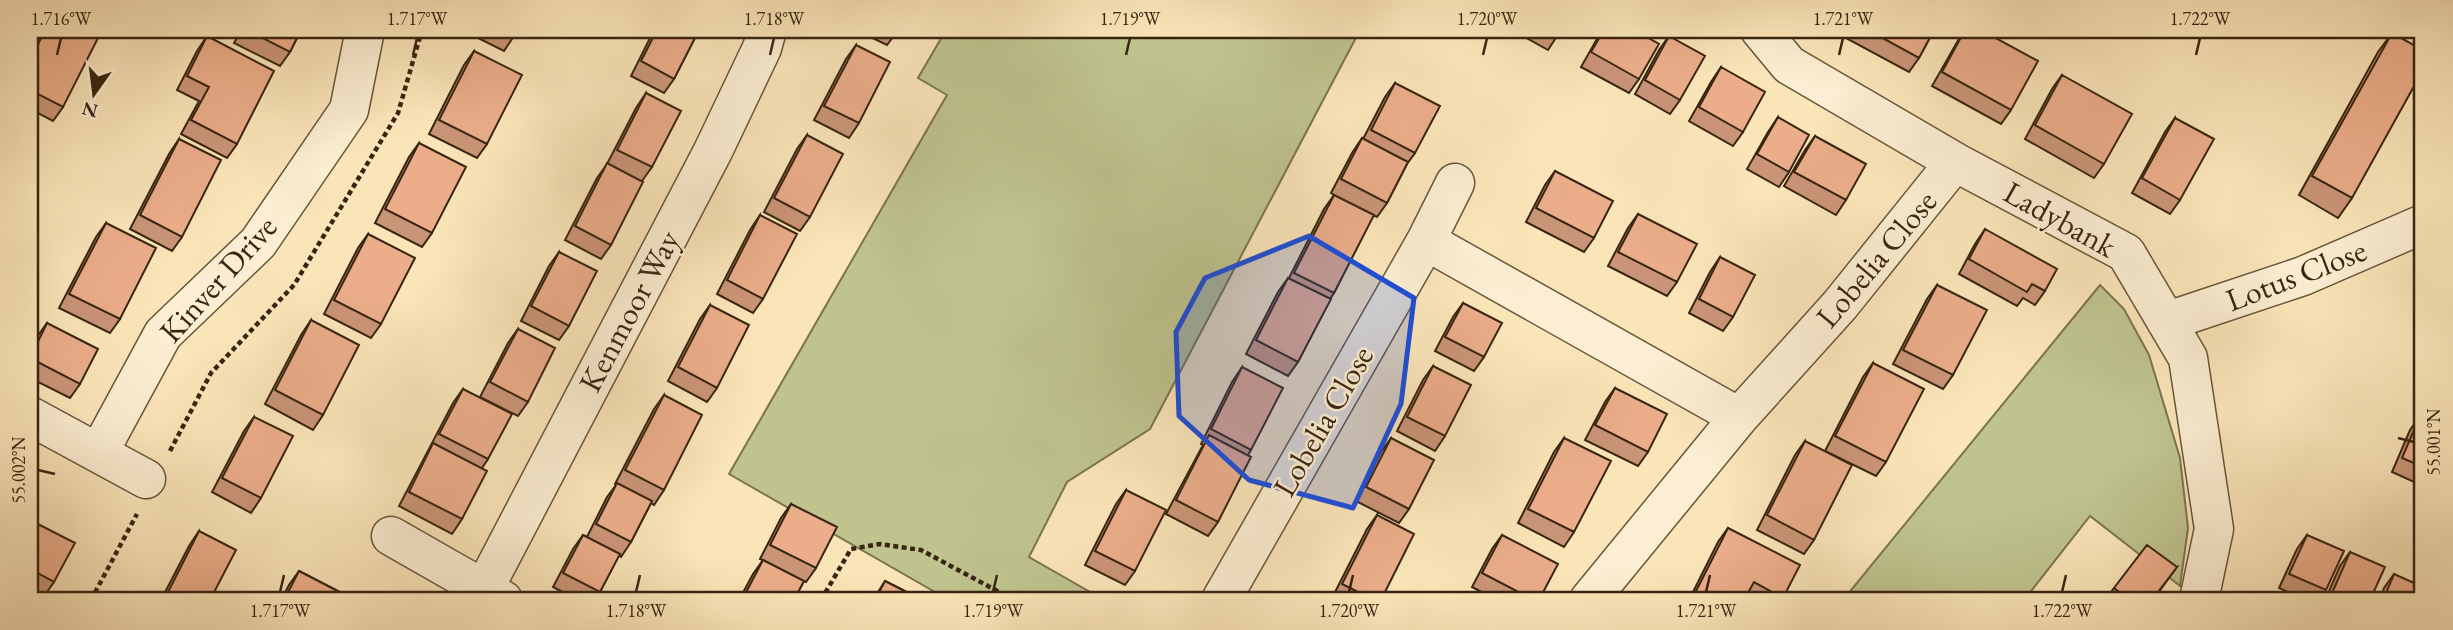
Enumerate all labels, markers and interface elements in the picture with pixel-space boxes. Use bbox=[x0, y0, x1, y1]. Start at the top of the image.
text: 1.716°W bbox=[31, 7, 92, 30]
text: 1.717°W bbox=[387, 7, 448, 30]
text: 1.718°W bbox=[744, 7, 805, 30]
text: 1.719°W bbox=[1100, 7, 1161, 30]
text: 1.720°W bbox=[1457, 7, 1518, 30]
text: 1.721°W bbox=[1813, 7, 1874, 30]
text: 1.722°W bbox=[2170, 7, 2231, 30]
north arrow bbox=[60, 60, 130, 130]
text: N bbox=[79, 96, 100, 124]
street label: Ladybank bbox=[1996, 171, 2124, 267]
street label: Lobelia Close bbox=[1806, 181, 1946, 337]
street label: Kinver Drive bbox=[150, 207, 286, 351]
street label: Kenmoor Way bbox=[569, 222, 690, 399]
street label: Lotus Close bbox=[2220, 229, 2372, 321]
street label: Lobelia Close bbox=[1263, 338, 1383, 504]
text: 55.001°N bbox=[2422, 408, 2445, 475]
text: 55.002°N bbox=[7, 436, 30, 503]
text: 1.717°W bbox=[250, 599, 311, 622]
text: 1.718°W bbox=[606, 599, 667, 622]
text: 1.719°W bbox=[963, 599, 1024, 622]
text: 1.720°W bbox=[1319, 599, 1380, 622]
text: 1.721°W bbox=[1676, 599, 1737, 622]
text: 1.722°W bbox=[2032, 599, 2093, 622]

